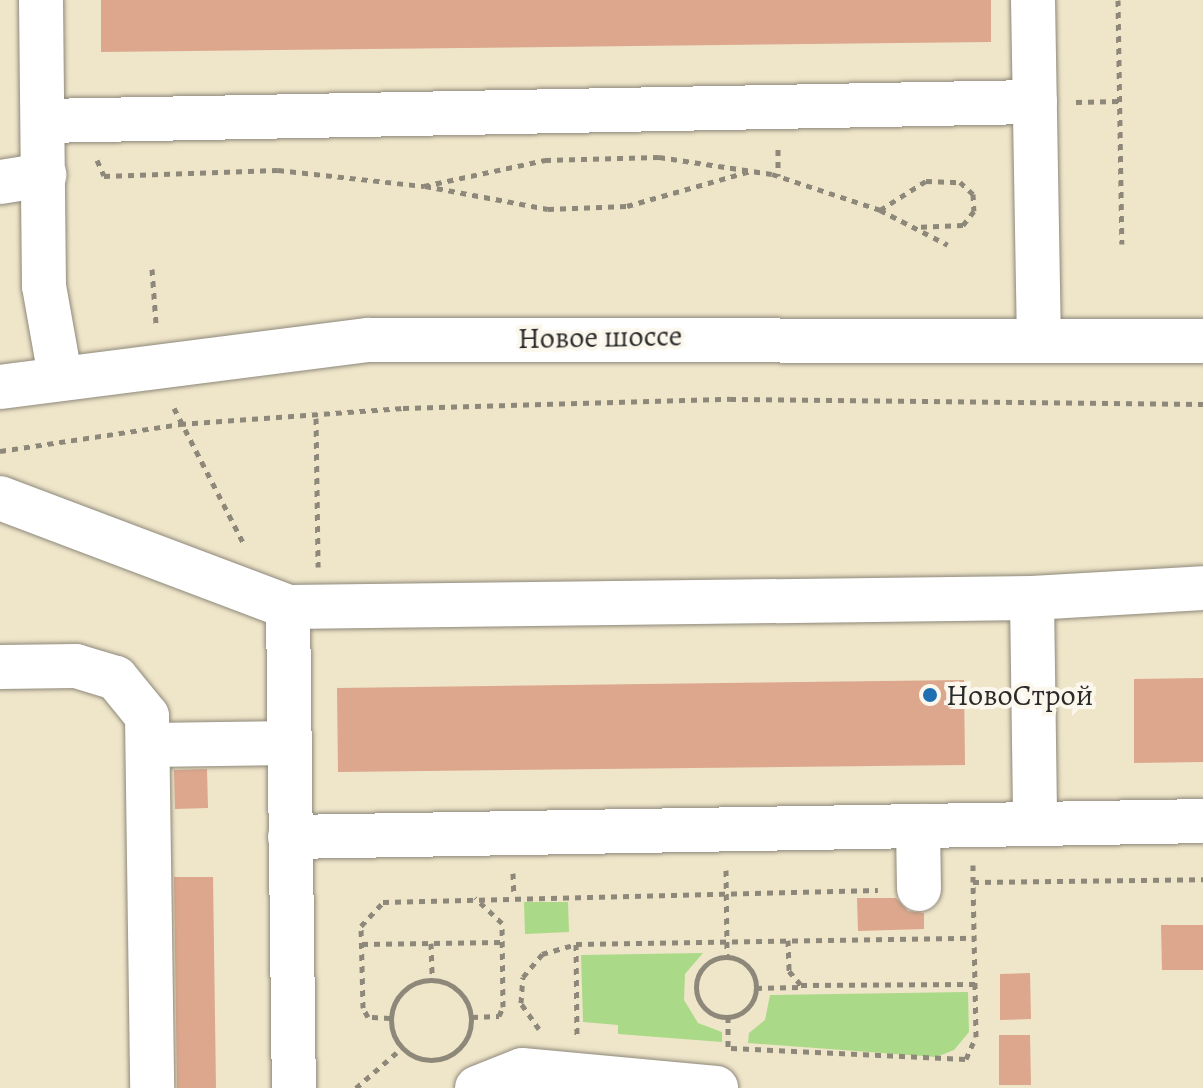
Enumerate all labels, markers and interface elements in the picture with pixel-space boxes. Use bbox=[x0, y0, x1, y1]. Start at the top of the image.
street label: Новое шоссе bbox=[517, 318, 683, 356]
place label: НовоСтрой bbox=[946, 677, 1093, 713]
marker: НовоСтрой bbox=[921, 686, 939, 704]

